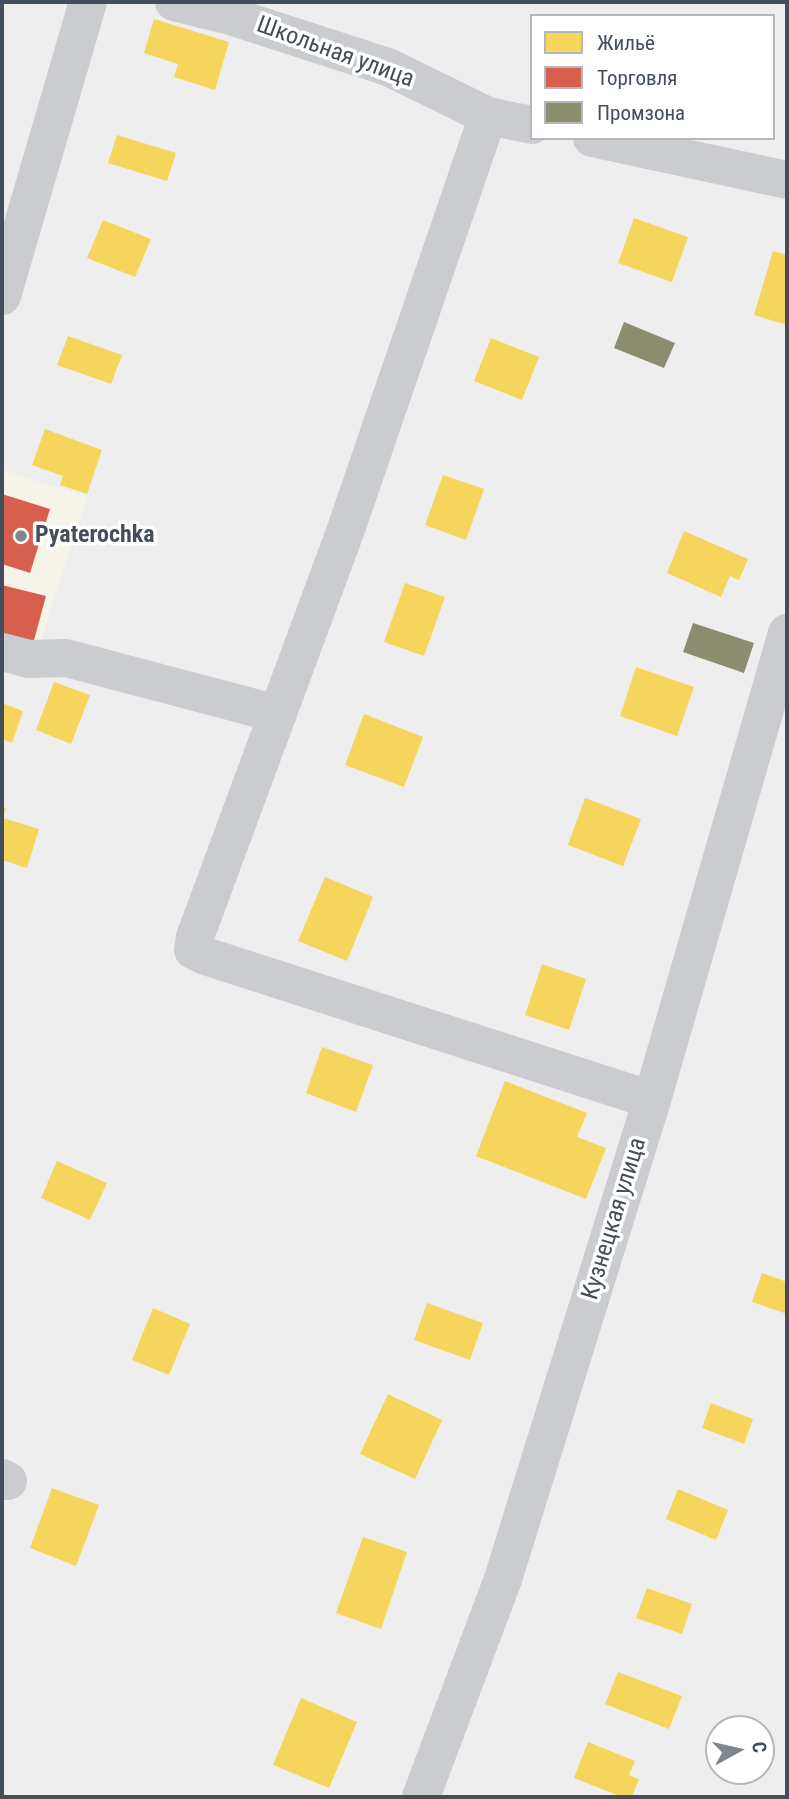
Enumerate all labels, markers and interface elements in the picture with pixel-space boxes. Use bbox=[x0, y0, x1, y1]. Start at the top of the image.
street label: Школьная улица bbox=[252, 11, 418, 95]
legend bbox=[530, 14, 775, 140]
text: Жильё bbox=[597, 31, 655, 55]
text: Торговля bbox=[597, 66, 677, 90]
text: Промзона bbox=[597, 101, 685, 125]
place label: Pyaterochka bbox=[35, 522, 155, 550]
marker: Pyaterochka bbox=[13, 528, 29, 544]
street label: Кузнецкая улица bbox=[577, 1134, 653, 1304]
north arrow bbox=[705, 1715, 775, 1785]
text: С bbox=[747, 1740, 771, 1754]

